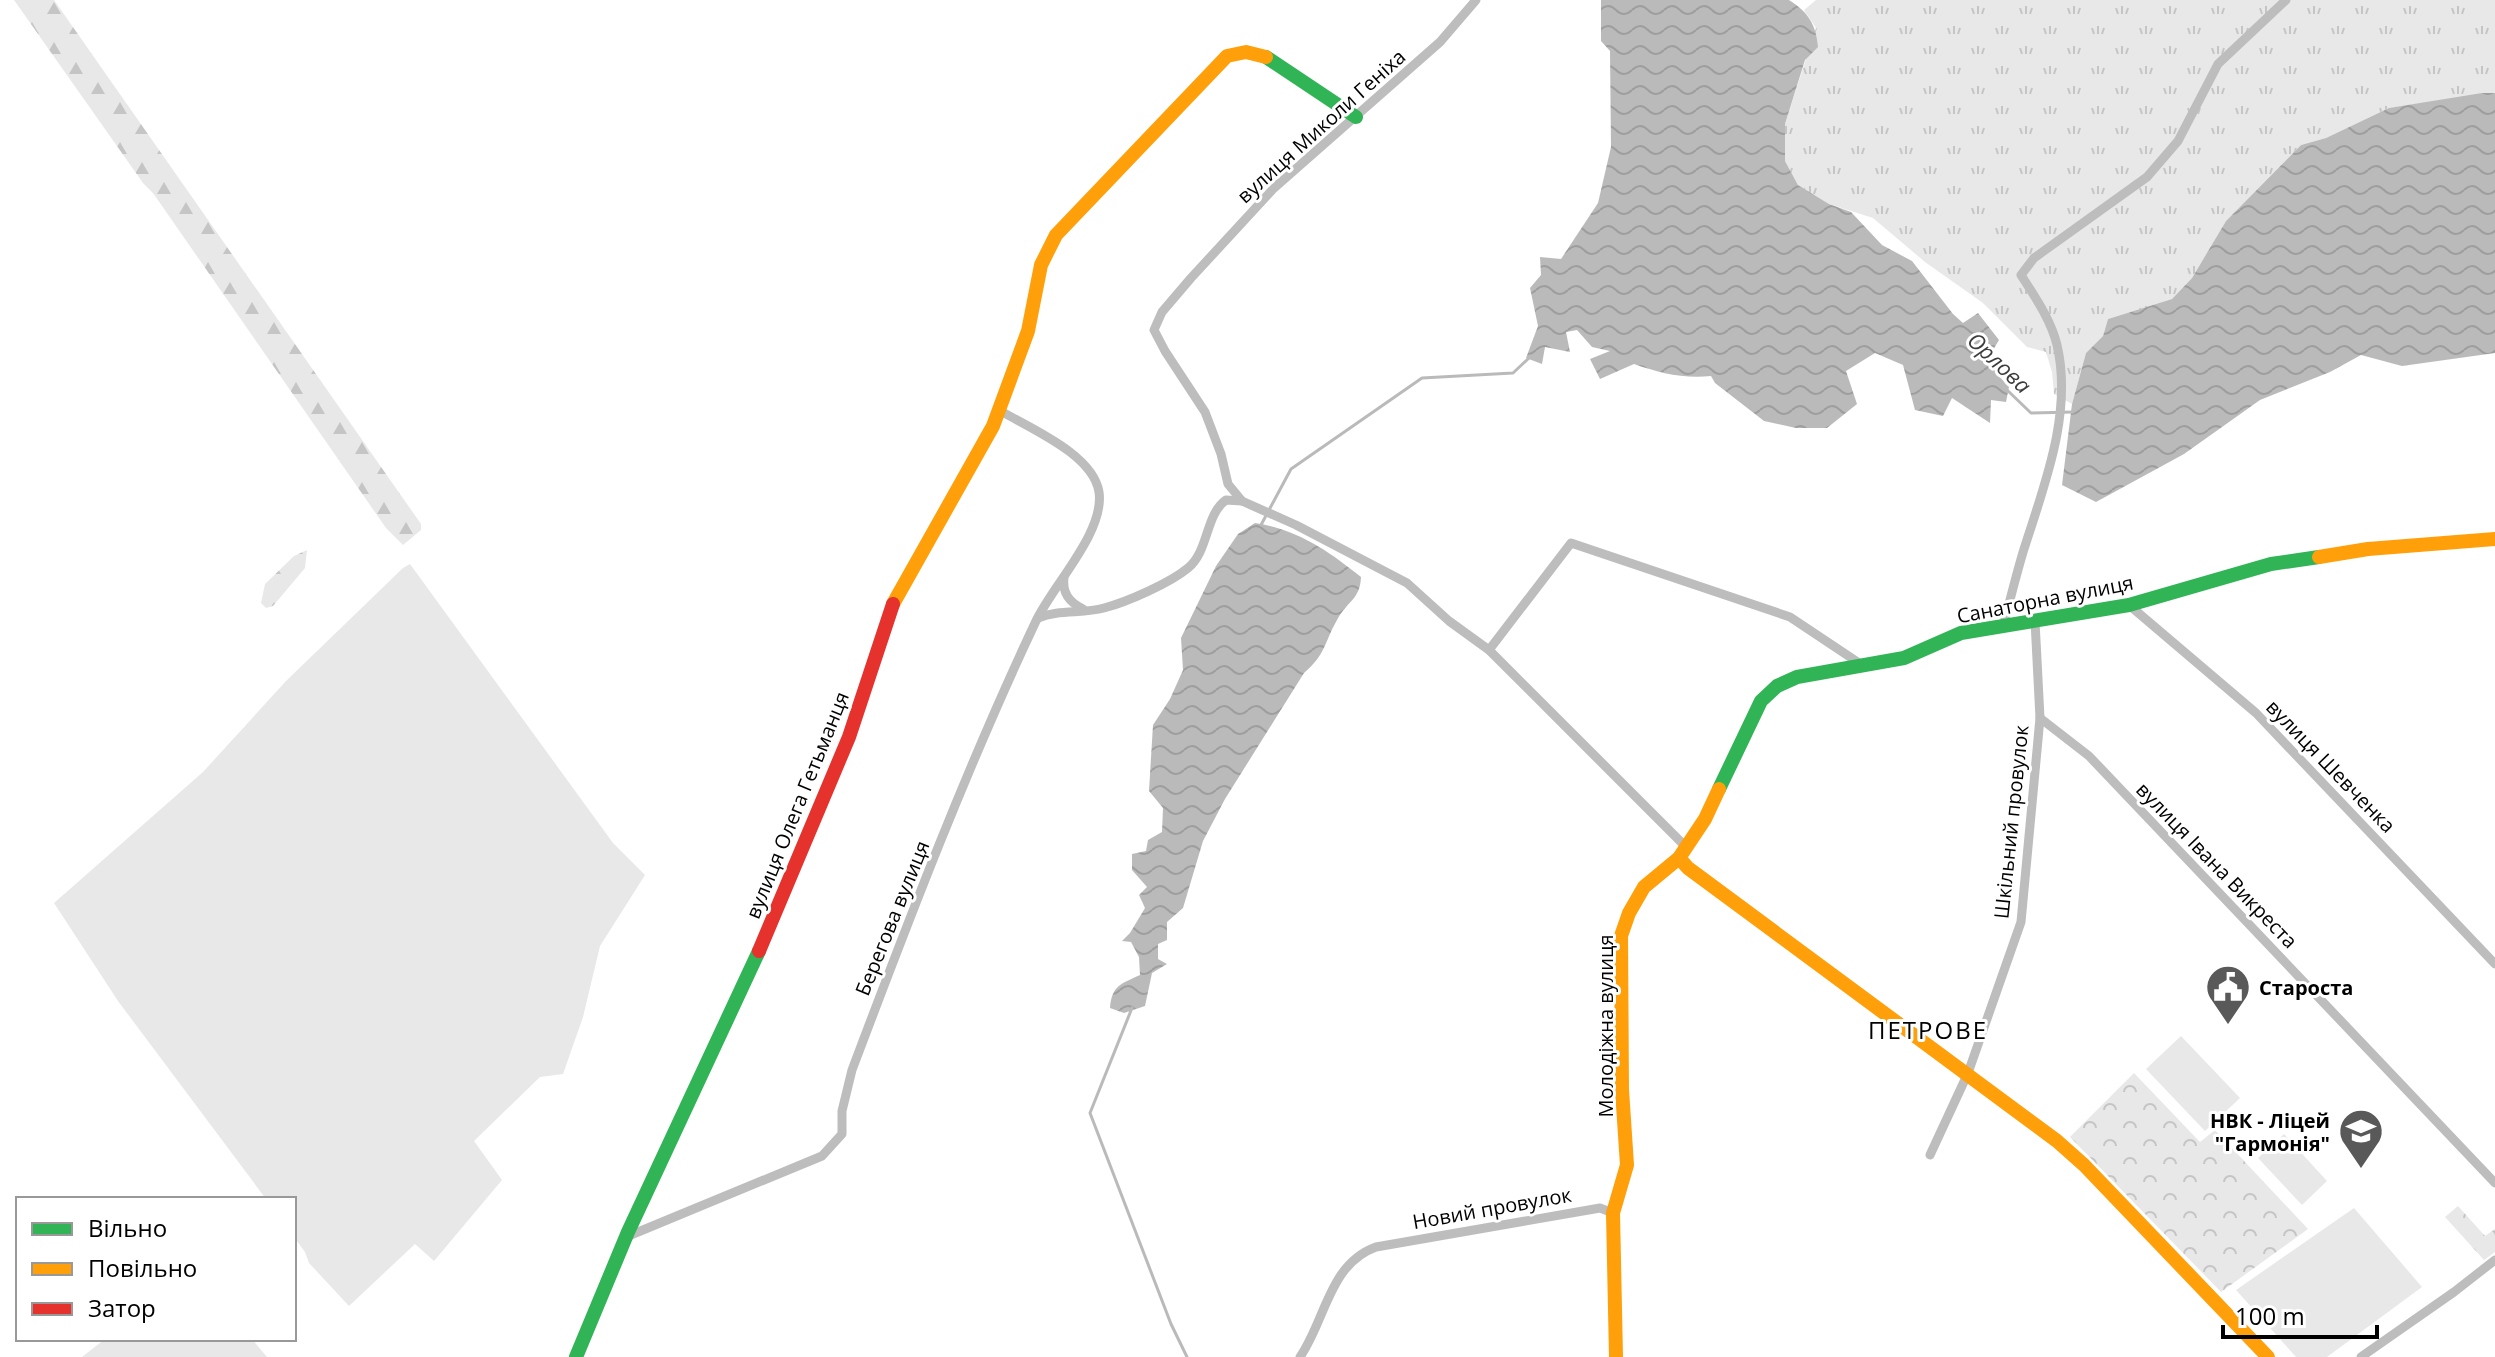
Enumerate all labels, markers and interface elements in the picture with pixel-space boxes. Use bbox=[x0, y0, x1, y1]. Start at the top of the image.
street label: вулиця Миколи Геніха bbox=[1231, 43, 1411, 209]
water label: Орлова bbox=[1962, 325, 2038, 399]
street label: Санаторна вулиця bbox=[1954, 569, 2136, 629]
street label: вулиця Олега Гетьманця bbox=[739, 688, 855, 922]
street label: вулиця Шевченка bbox=[2260, 694, 2402, 838]
street label: Шкільний провулок bbox=[1987, 723, 2035, 920]
street label: вулиця Івана Викреста bbox=[2130, 776, 2304, 954]
street label: Берегова вулиця bbox=[849, 837, 935, 999]
street label: Молодіжна вулиця bbox=[1592, 935, 1619, 1117]
public building icon: Староста bbox=[2204, 963, 2252, 1026]
place label: Староста bbox=[2259, 974, 2353, 1001]
district label: ПЕТРОВЕ bbox=[1868, 1013, 1988, 1046]
place label: НВК - Ліцей "Гармонія" bbox=[2210, 1107, 2330, 1157]
school or university icon: НВК - Ліцей "Гармонія" bbox=[2337, 1107, 2385, 1170]
street label: Новий провулок bbox=[1410, 1181, 1574, 1235]
legend bbox=[16, 1197, 296, 1341]
text: Вільно bbox=[88, 1211, 167, 1244]
text: Повільно bbox=[88, 1251, 197, 1284]
scale bar bbox=[2223, 1289, 2377, 1339]
text: Затор bbox=[88, 1291, 156, 1324]
text: 100 m bbox=[2235, 1299, 2305, 1332]

